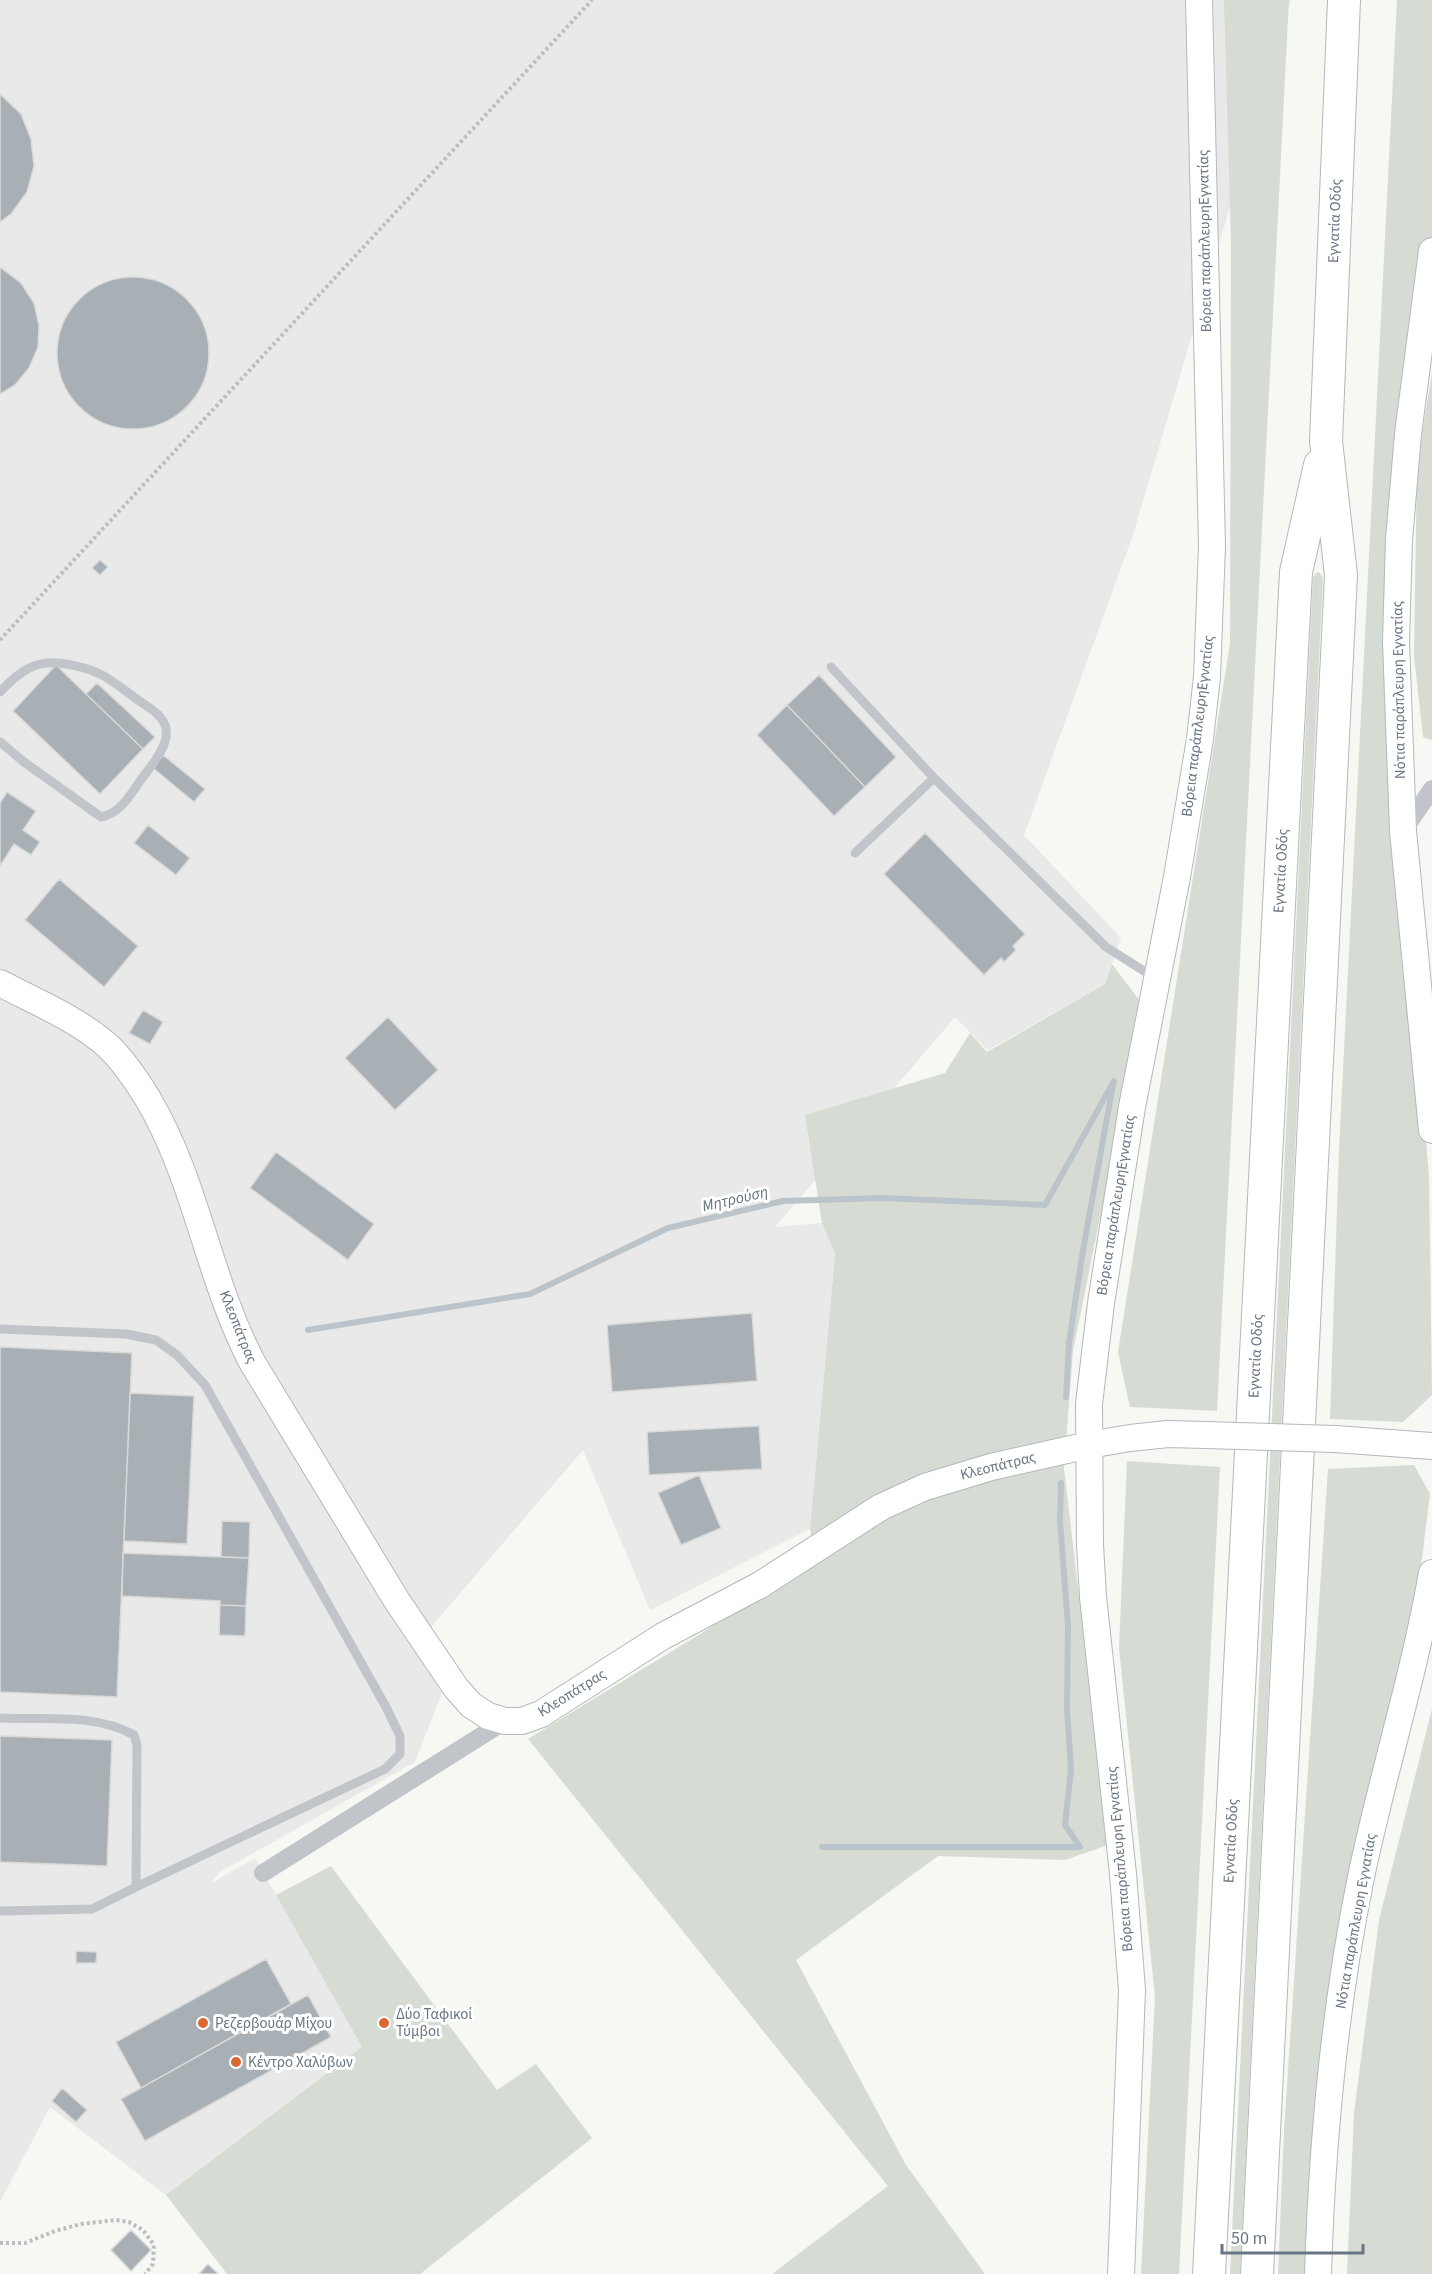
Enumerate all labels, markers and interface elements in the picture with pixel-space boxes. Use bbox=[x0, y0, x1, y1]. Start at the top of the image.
street label: Βόρεια παράπλευρηΕγνατίας bbox=[1193, 149, 1217, 333]
street label: Εγνατία Οδός bbox=[1323, 178, 1347, 264]
street label: Νότια παράπλευρη Εγνατίας bbox=[1387, 600, 1411, 779]
street label: Βόρεια παράπλευρηΕγνατίας bbox=[1176, 633, 1220, 818]
street label: Εγνατία Οδός bbox=[1268, 828, 1294, 914]
street label: Βόρεια παράπλευρηΕγνατίας bbox=[1091, 1113, 1141, 1297]
water label: Μητρούση bbox=[700, 1181, 770, 1217]
street label: Κλεοπάτρας bbox=[214, 1287, 262, 1367]
street label: Εγνατία Οδός bbox=[1243, 1313, 1269, 1399]
street label: Κλεοπάτρας bbox=[958, 1446, 1038, 1485]
street label: Κλεοπάτρας bbox=[534, 1663, 611, 1722]
street label: Βόρεια παράπλευρη Εγνατίας bbox=[1101, 1765, 1139, 1952]
street label: Εγνατία Οδός bbox=[1218, 1798, 1244, 1884]
street label: Νότια παράπλευρη Εγνατίας bbox=[1330, 1831, 1382, 2011]
place label: Δύο Ταφικοί Τύμβοι bbox=[396, 2004, 472, 2042]
place label: Ρεζερβουάρ Μίχου bbox=[215, 2013, 332, 2034]
marker: Ρεζερβουάρ Μίχου bbox=[196, 2016, 210, 2030]
marker: Δύο Ταφικοί Τύμβοι bbox=[377, 2016, 391, 2030]
place label: Κέντρο Χαλύβων bbox=[248, 2052, 353, 2073]
marker: Κέντρο Χαλύβων bbox=[229, 2055, 243, 2069]
scale bar bbox=[1222, 2217, 1363, 2255]
text: 50 m bbox=[1231, 2226, 1267, 2251]

